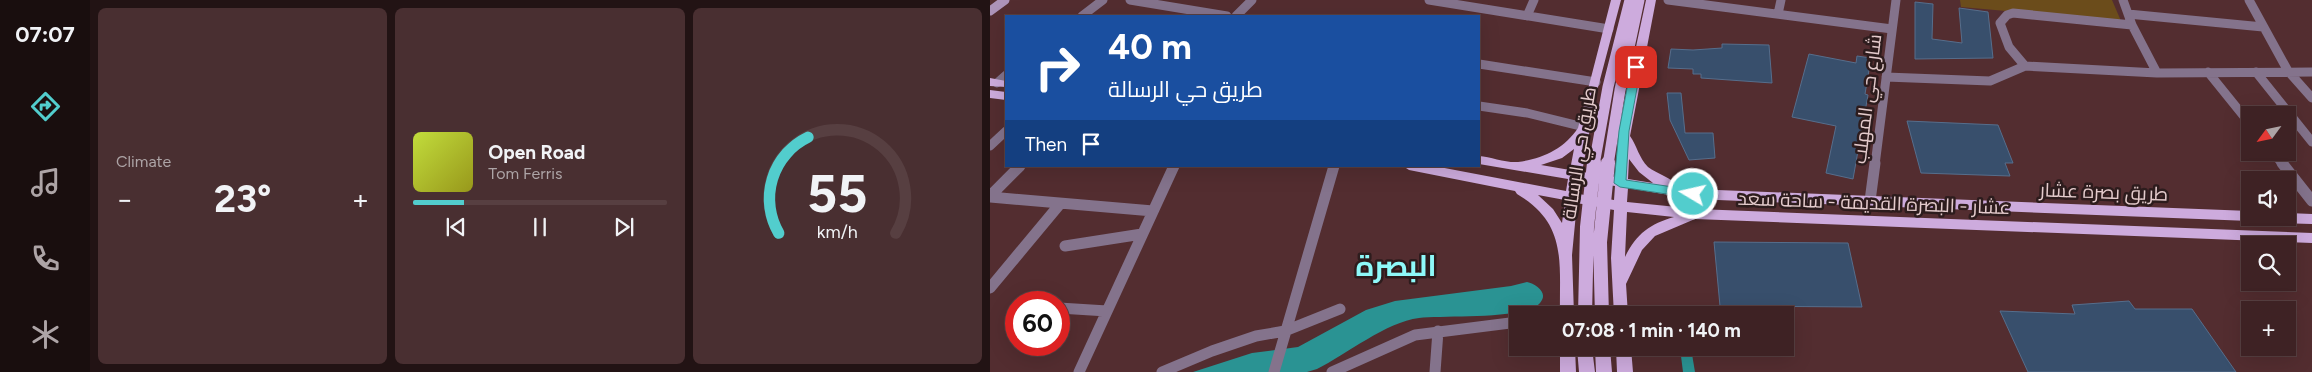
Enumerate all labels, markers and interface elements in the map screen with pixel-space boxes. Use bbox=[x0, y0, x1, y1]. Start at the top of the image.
text: 07:07 bbox=[15, 21, 75, 48]
text: 40 m bbox=[1108, 26, 1192, 68]
street label: شارع حي المهلب bbox=[1848, 33, 1889, 166]
icon: right bbox=[1025, 35, 1090, 100]
pin bbox=[1615, 46, 1657, 88]
icon: arrive bbox=[1622, 53, 1650, 81]
text: طريق حي الرسالة bbox=[1108, 76, 1263, 103]
street label: طريق حي الرسالة bbox=[1557, 85, 1604, 221]
icon: directions bbox=[28, 89, 63, 124]
north arrow bbox=[2241, 106, 2296, 161]
map controls bbox=[2241, 106, 2296, 356]
icon: arrive bbox=[1077, 130, 1105, 158]
text: Then bbox=[1025, 133, 1067, 156]
text: Open Road bbox=[488, 141, 585, 164]
text: Climate bbox=[116, 152, 171, 171]
text: 55 bbox=[807, 163, 868, 225]
text: Tom Ferris bbox=[488, 164, 562, 183]
icon: music bbox=[28, 165, 63, 200]
position arrow bbox=[1666, 167, 1718, 219]
button: sound bbox=[2241, 171, 2296, 226]
text: 23° bbox=[214, 176, 271, 222]
street label: طريق بصرة عشار bbox=[2038, 178, 2169, 207]
text: − bbox=[116, 182, 133, 216]
text: + bbox=[352, 182, 369, 216]
street label: عشار - البصرة القديمة - ساحة سعد bbox=[1737, 187, 2011, 219]
icon: previous bbox=[442, 213, 470, 241]
icon: pause bbox=[526, 213, 554, 241]
icon: next bbox=[610, 213, 638, 241]
text: km/h bbox=[817, 221, 858, 242]
button: search bbox=[2241, 236, 2296, 291]
icon: phone bbox=[28, 241, 63, 276]
district label: البصرة bbox=[1355, 248, 1437, 283]
speed limit sign: 60 bbox=[1005, 291, 1070, 356]
button: + bbox=[2241, 301, 2296, 356]
icon: climate bbox=[28, 317, 63, 352]
text: 07:08 · 1 min · 140 m bbox=[1562, 319, 1741, 342]

